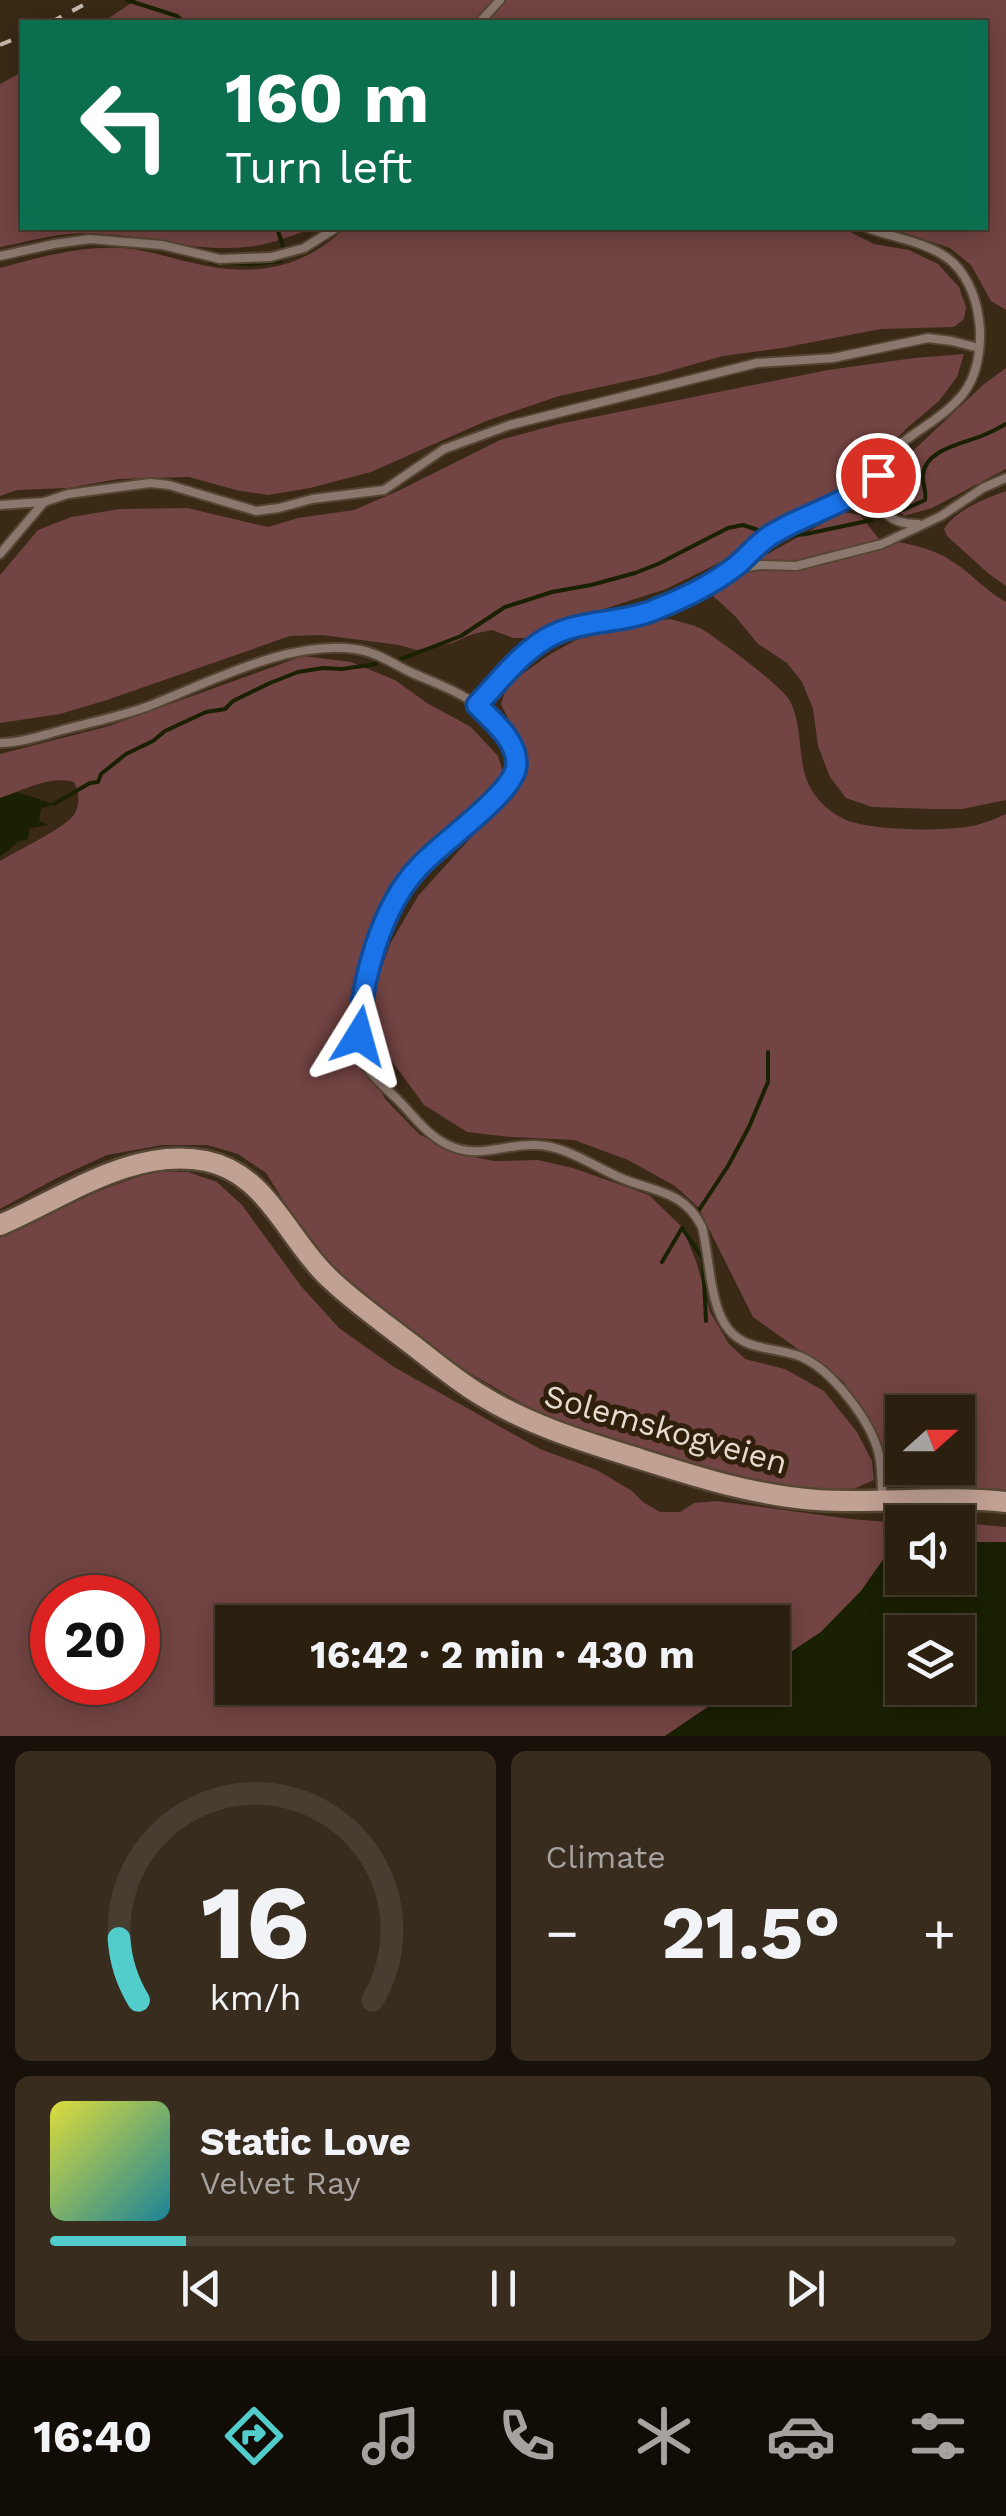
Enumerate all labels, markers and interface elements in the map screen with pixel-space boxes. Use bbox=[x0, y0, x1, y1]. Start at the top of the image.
text: 160 m bbox=[225, 57, 429, 139]
icon: left bbox=[60, 60, 190, 190]
text: Turn left bbox=[225, 141, 412, 194]
pin bbox=[836, 433, 921, 518]
icon: arrive bbox=[851, 448, 906, 503]
position arrow bbox=[307, 984, 411, 1088]
street label: Solemskogveien bbox=[540, 1376, 792, 1482]
north arrow bbox=[885, 1395, 975, 1485]
map controls bbox=[885, 1395, 975, 1705]
button: sound bbox=[885, 1505, 975, 1595]
speed limit sign: 20 bbox=[30, 1575, 160, 1705]
button: layers bbox=[885, 1615, 975, 1705]
text: 16:42 · 2 min · 430 m bbox=[310, 1633, 695, 1677]
text: Climate bbox=[546, 1838, 666, 1876]
text: 16 bbox=[201, 1861, 310, 1983]
text: 21.5° bbox=[661, 1888, 841, 1976]
text: − bbox=[546, 1901, 579, 1965]
text: + bbox=[923, 1901, 956, 1965]
text: km/h bbox=[209, 1977, 301, 2019]
text: Static Love bbox=[200, 2120, 411, 2164]
text: Velvet Ray bbox=[200, 2164, 361, 2202]
icon: previous bbox=[174, 2261, 229, 2316]
icon: pause bbox=[476, 2261, 531, 2316]
icon: next bbox=[778, 2261, 833, 2316]
icon: directions bbox=[219, 2401, 289, 2471]
icon: music bbox=[356, 2401, 426, 2471]
icon: phone bbox=[492, 2401, 562, 2471]
icon: climate bbox=[629, 2401, 699, 2471]
icon: car bbox=[766, 2401, 836, 2471]
icon: filters bbox=[903, 2401, 973, 2471]
text: 16:40 bbox=[33, 2410, 152, 2463]

